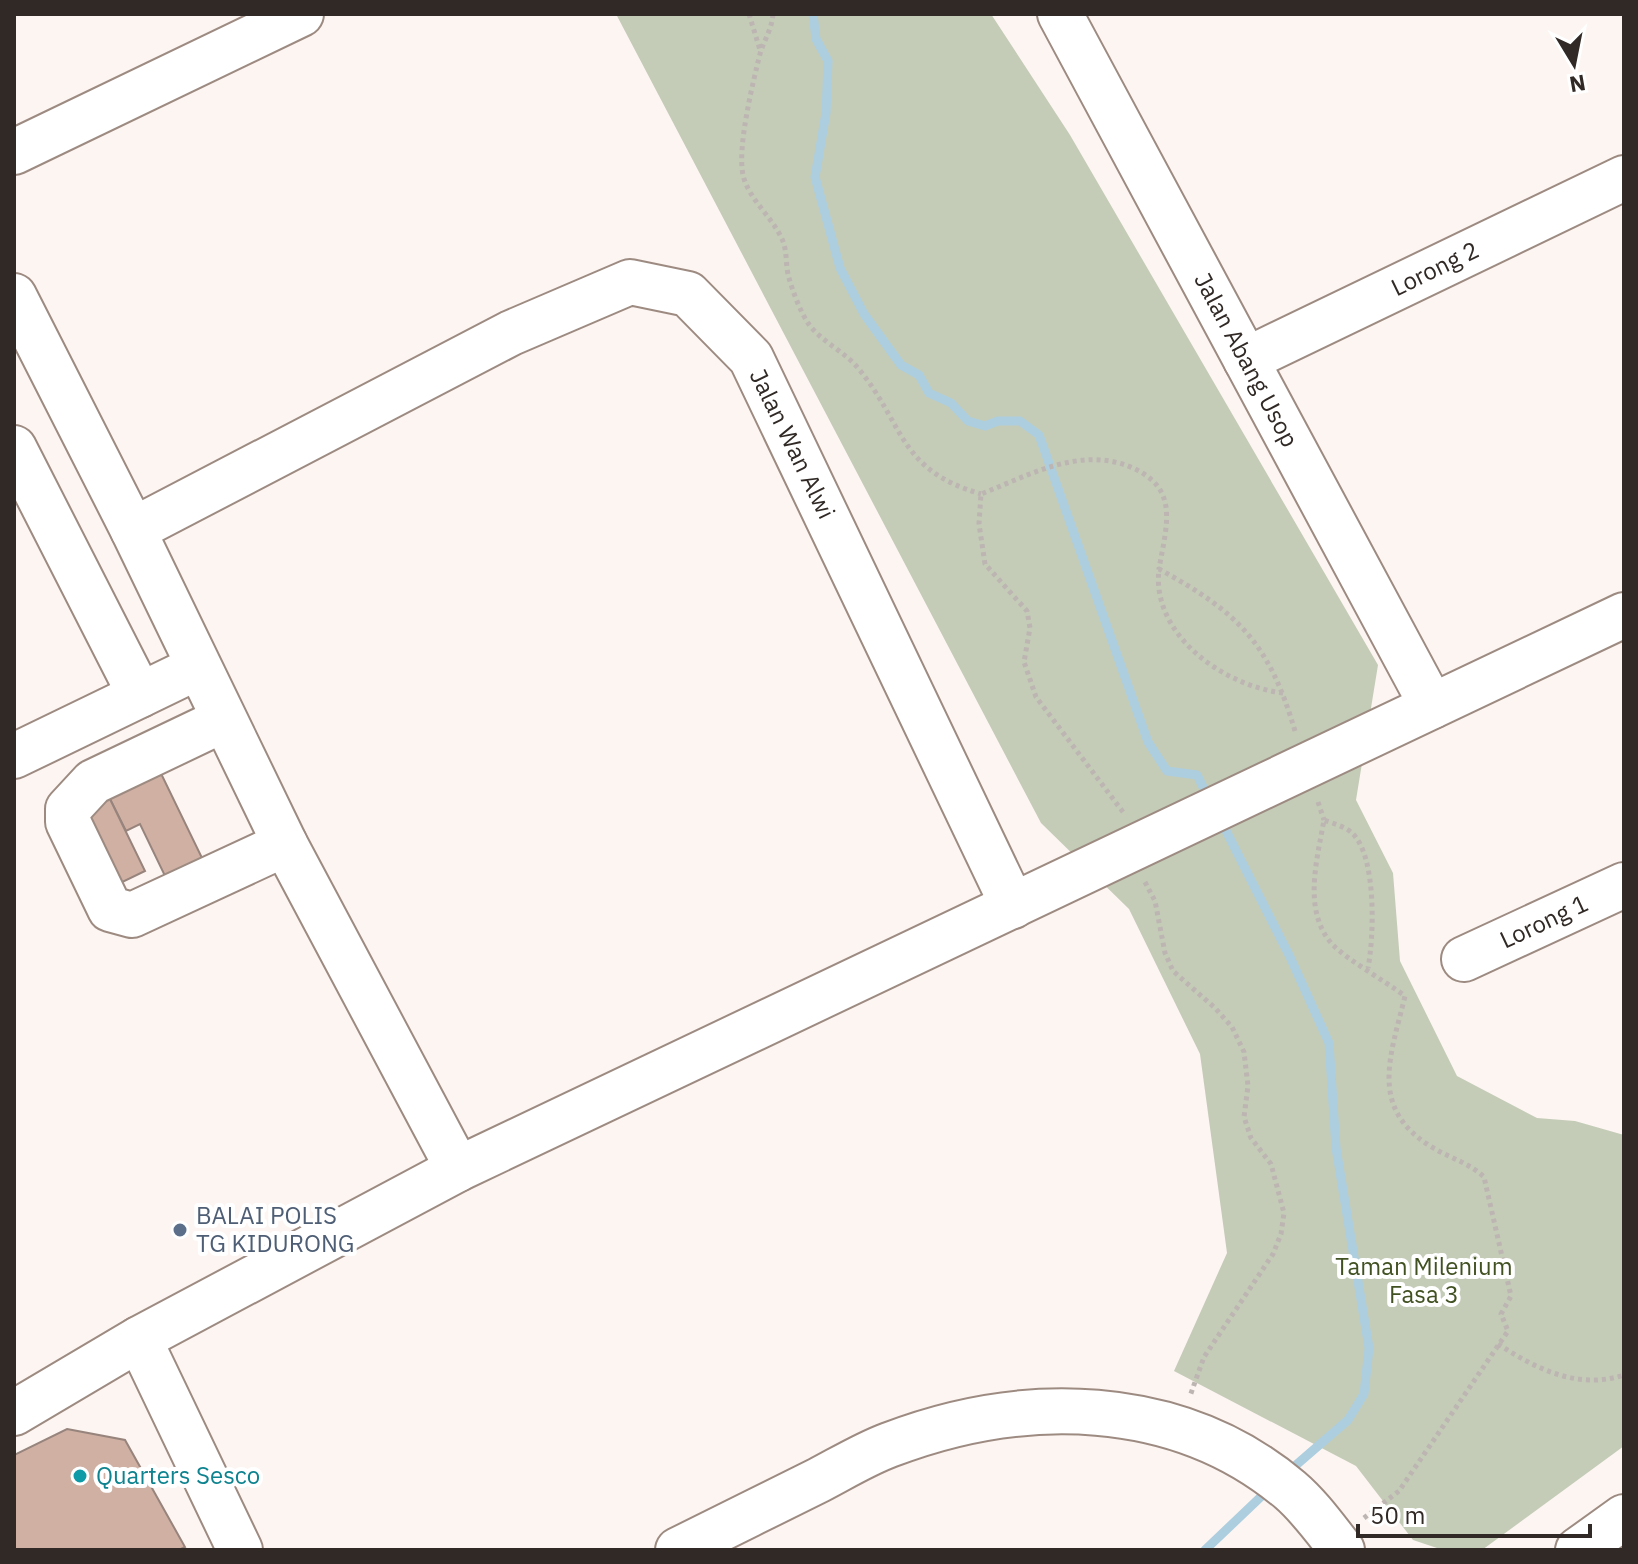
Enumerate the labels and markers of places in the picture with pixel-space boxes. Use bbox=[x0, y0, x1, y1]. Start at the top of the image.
place label: BALAI POLIS TG KIDURONG bbox=[196, 1199, 355, 1259]
marker: BALAI POLIS TG KIDURONG bbox=[171, 1221, 189, 1239]
place label: Quarters Sesco bbox=[96, 1459, 260, 1491]
marker: Quarters Sesco bbox=[71, 1467, 89, 1485]

